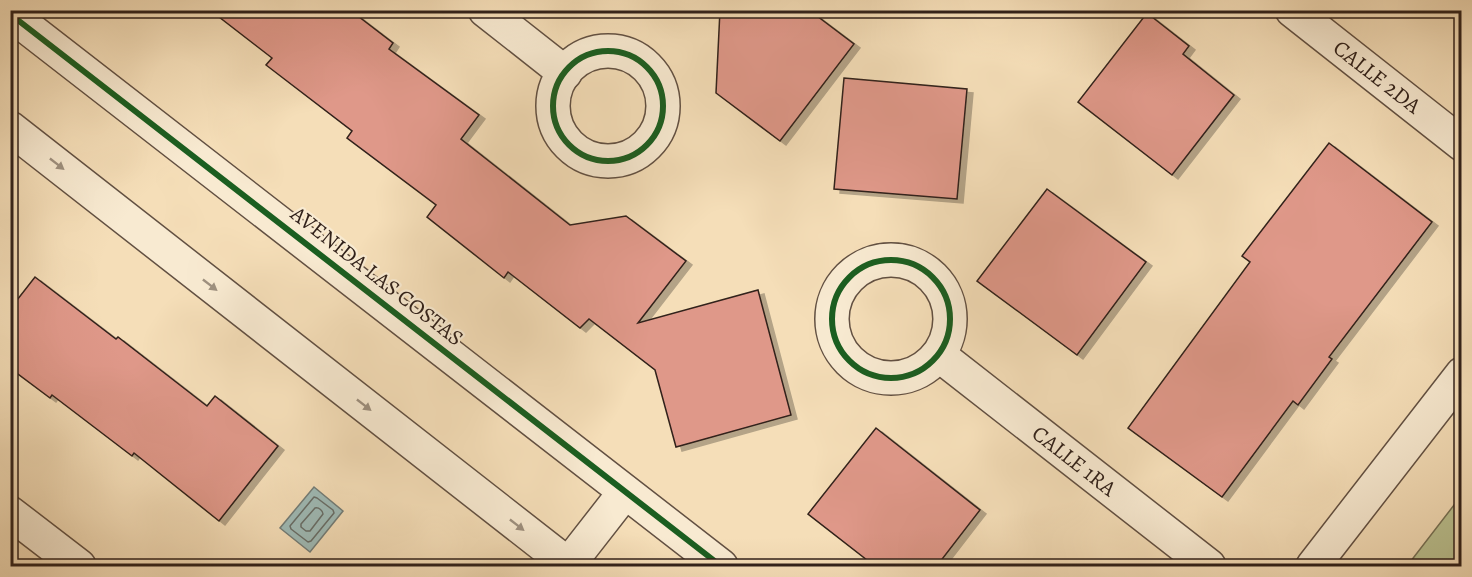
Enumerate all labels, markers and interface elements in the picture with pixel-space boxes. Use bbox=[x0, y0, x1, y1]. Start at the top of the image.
street label: CALLE 2DA bbox=[1327, 33, 1428, 122]
one-way arrow bbox=[49, 158, 64, 170]
street label: AVENIDA LAS COSTAS bbox=[284, 198, 470, 353]
one-way arrow bbox=[202, 278, 218, 291]
one-way arrow bbox=[355, 399, 371, 411]
street label: CALLE 1RA bbox=[1026, 419, 1123, 504]
one-way arrow bbox=[509, 519, 525, 532]

